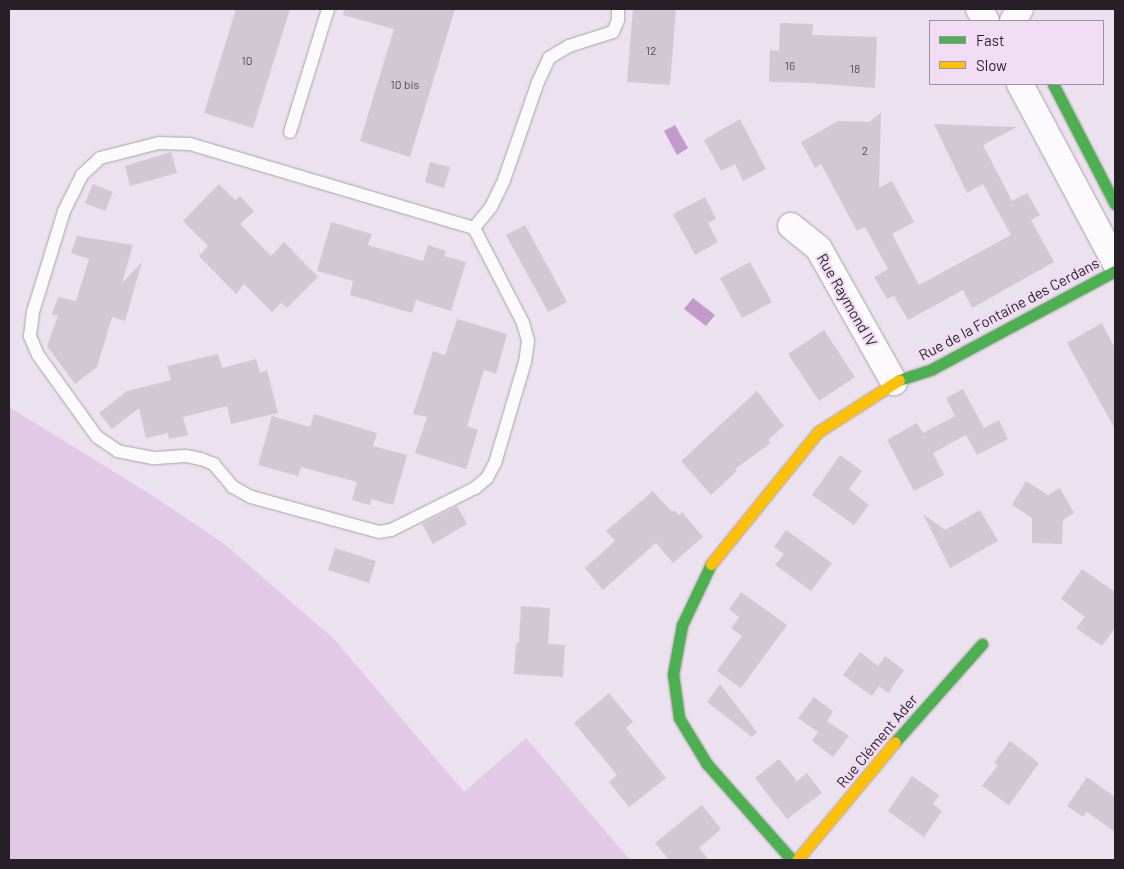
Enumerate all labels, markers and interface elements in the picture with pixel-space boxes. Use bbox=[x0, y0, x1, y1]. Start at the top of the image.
legend bbox=[929, 20, 1104, 85]
text: Fast bbox=[976, 31, 1004, 49]
house number: 12 bbox=[646, 44, 656, 58]
house number: 10 bbox=[242, 54, 252, 68]
text: Slow bbox=[976, 56, 1007, 74]
house number: 16 bbox=[785, 59, 795, 73]
house number: 18 bbox=[850, 62, 860, 76]
house number: 10 bis bbox=[391, 78, 419, 92]
house number: 2 bbox=[862, 144, 868, 158]
street label: Rue Raymond IV bbox=[813, 250, 881, 350]
street label: Rue de la Fontaine des Cerdans bbox=[916, 254, 1102, 364]
street label: Rue Clément Ader bbox=[833, 691, 921, 791]

